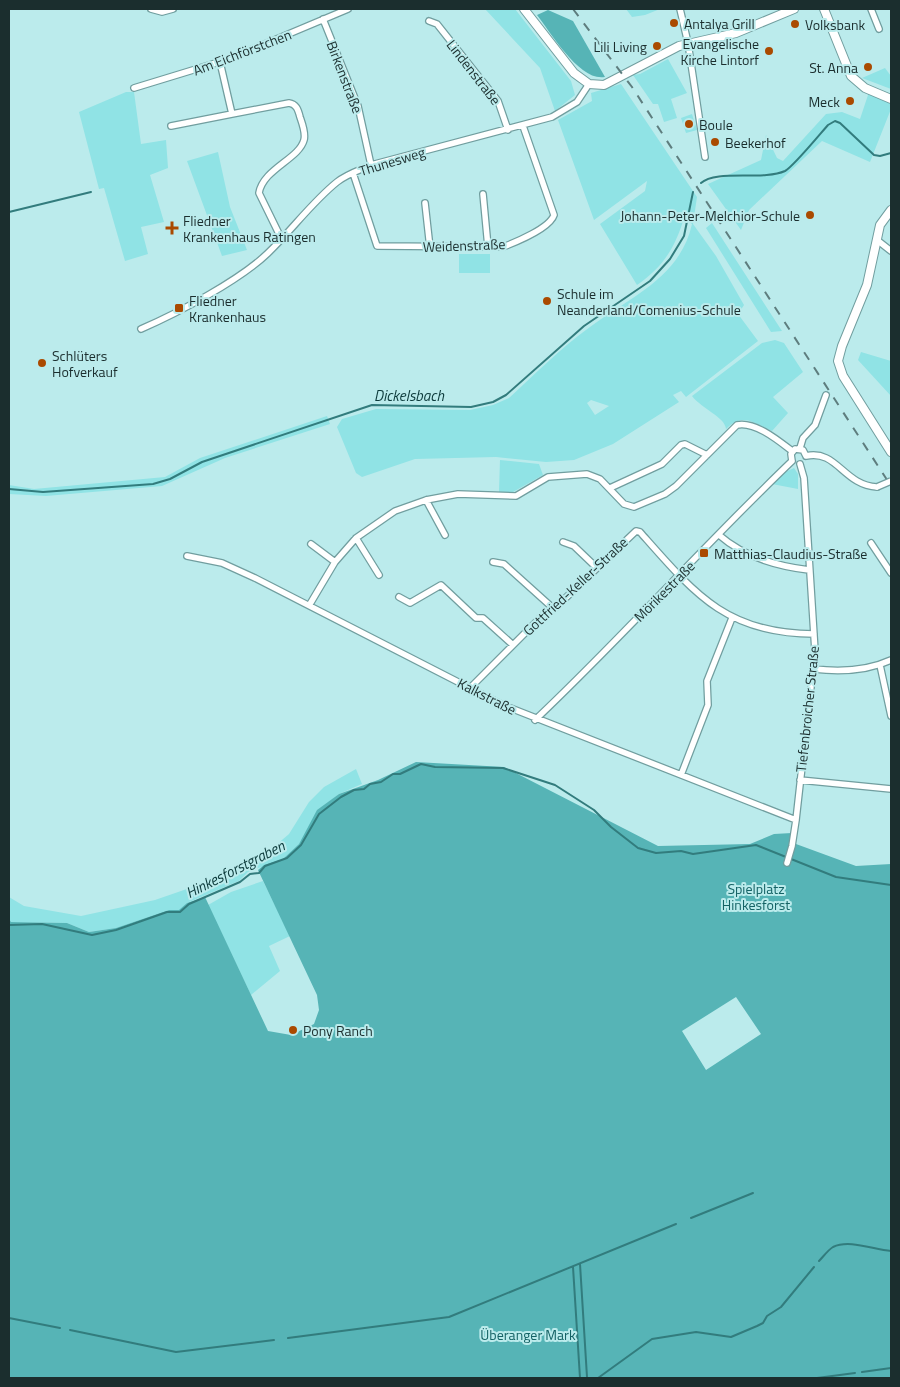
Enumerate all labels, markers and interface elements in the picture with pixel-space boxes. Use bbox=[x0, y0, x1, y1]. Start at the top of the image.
place label: Antalya Grill bbox=[684, 13, 755, 34]
place label: Volksbank bbox=[805, 14, 865, 35]
marker: Antalya Grill bbox=[668, 17, 680, 29]
marker: Volksbank bbox=[789, 18, 801, 30]
street label: Am Eichförstchen bbox=[190, 24, 294, 80]
place label: Evangelische Kirche Lintorf bbox=[680, 33, 759, 70]
street label: Lindenstraße bbox=[442, 35, 506, 109]
place label: Lili Living bbox=[594, 36, 647, 57]
street label: Birkenstraße bbox=[322, 38, 368, 116]
marker: Lili Living bbox=[651, 40, 663, 52]
marker: Evangelische Kirche Lintorf bbox=[763, 45, 775, 57]
place label: St. Anna bbox=[809, 57, 858, 78]
marker: St. Anna bbox=[862, 61, 874, 73]
place label: Meck bbox=[808, 91, 840, 112]
marker: Meck bbox=[844, 95, 856, 107]
place label: Boule bbox=[699, 114, 733, 135]
marker: Boule bbox=[683, 118, 695, 130]
place label: Beekerhof bbox=[725, 132, 786, 153]
marker: Beekerhof bbox=[709, 136, 721, 148]
street label: Thunesweg bbox=[356, 141, 428, 181]
place label: Johann-Peter-Melchior-Schule bbox=[620, 205, 800, 226]
marker: Johann-Peter-Melchior-Schule bbox=[804, 209, 816, 221]
place label: Fliedner Krankenhaus Ratingen bbox=[183, 210, 316, 247]
marker: Fliedner Krankenhaus Ratingen bbox=[165, 221, 179, 235]
street label: Weidenstraße bbox=[422, 233, 506, 257]
place label: Schule im Neanderland/Comenius-Schule bbox=[557, 283, 741, 320]
place label: Fliedner Krankenhaus bbox=[189, 290, 266, 327]
marker: Schule im Neanderland/Comenius-Schule bbox=[541, 295, 553, 307]
marker: Fliedner Krankenhaus bbox=[173, 302, 185, 314]
place label: Schlüters Hofverkauf bbox=[52, 345, 118, 382]
marker: Schlüters Hofverkauf bbox=[36, 357, 48, 369]
water label: Dickelsbach bbox=[374, 384, 444, 407]
street label: Gottfried-Keller-Straße bbox=[518, 532, 632, 640]
place label: Matthias-Claudius-Straße bbox=[714, 543, 867, 564]
marker: Matthias-Claudius-Straße bbox=[698, 547, 710, 559]
street label: Mörikestraße bbox=[629, 556, 699, 626]
street label: Tiefenbroicher Straße bbox=[790, 645, 824, 773]
street label: Kalkstraße bbox=[454, 672, 520, 720]
water label: Hinkesforstgraben bbox=[181, 834, 289, 904]
park label: Spielplatz Hinkesforst bbox=[722, 878, 790, 915]
place label: Pony Ranch bbox=[303, 1020, 373, 1041]
marker: Pony Ranch bbox=[287, 1024, 299, 1036]
park label: Überanger Mark bbox=[480, 1324, 576, 1345]

